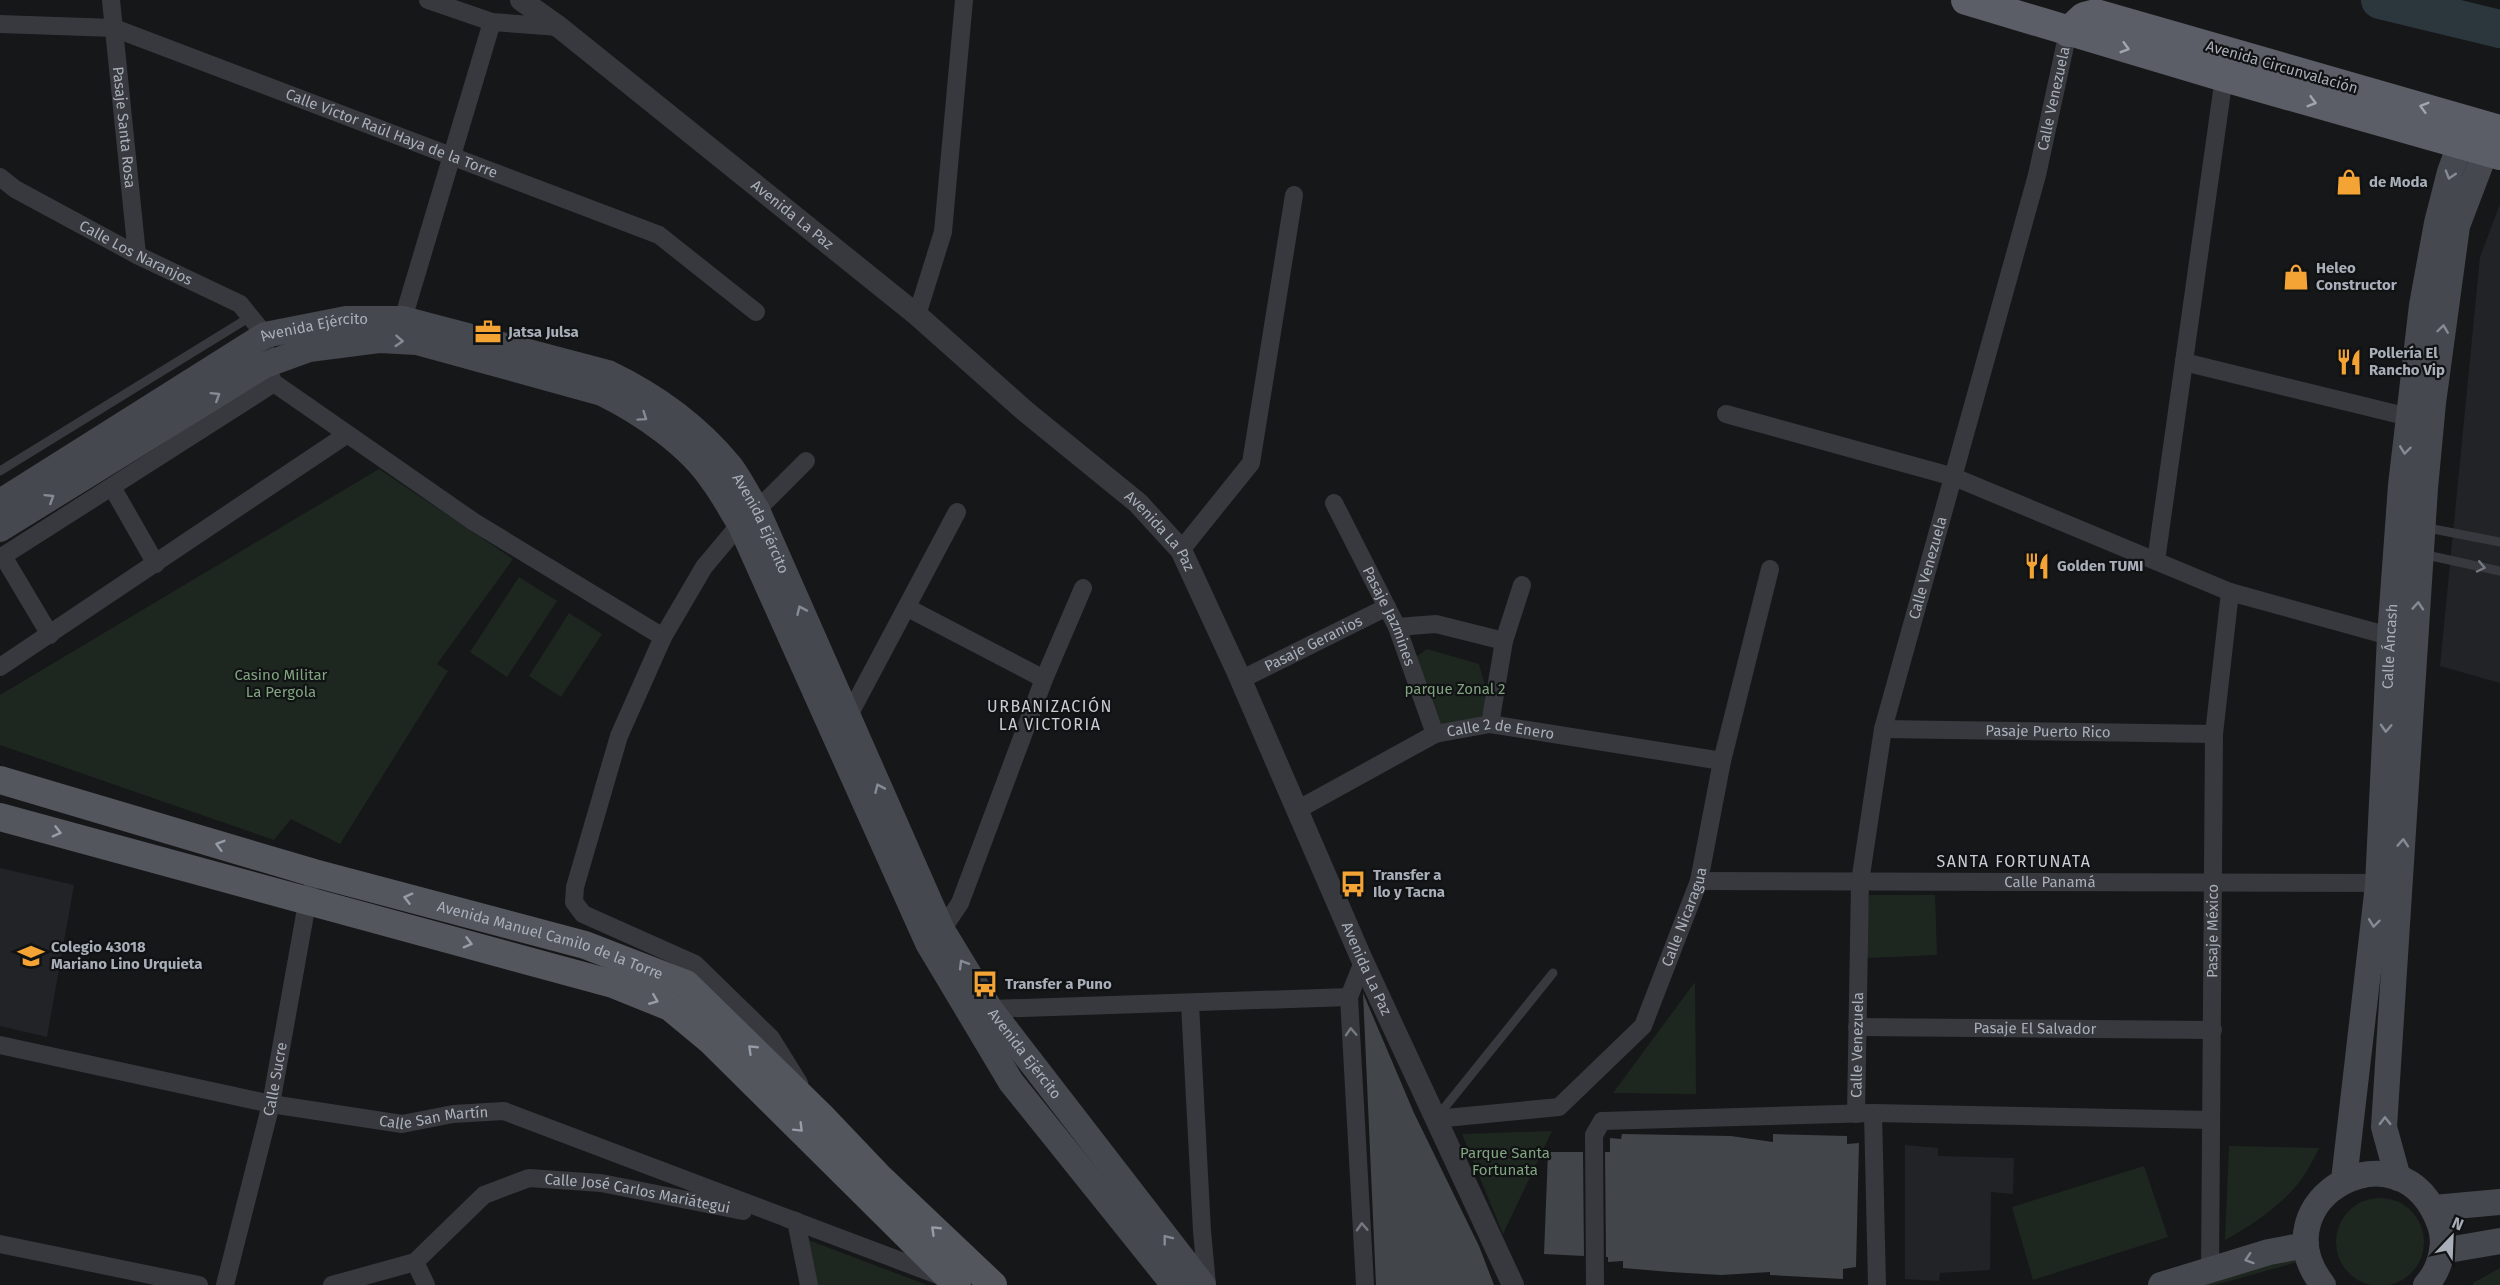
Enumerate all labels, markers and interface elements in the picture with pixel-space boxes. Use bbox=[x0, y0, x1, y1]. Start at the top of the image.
street label: Avenida Circunvalación bbox=[2204, 37, 2360, 97]
one-way arrow bbox=[2119, 41, 2130, 53]
street label: Calle Venezuela bbox=[2034, 45, 2074, 152]
street label: Pasaje Santa Rosa bbox=[109, 66, 139, 189]
street label: Calle Víctor Raúl Haya de la Torre bbox=[283, 85, 500, 182]
one-way arrow bbox=[2306, 95, 2317, 107]
one-way arrow bbox=[2419, 102, 2430, 114]
shop icon: de Moda bbox=[2334, 167, 2364, 197]
one-way arrow bbox=[2445, 169, 2457, 180]
place label: de Moda bbox=[2369, 173, 2428, 191]
street label: Avenida La Paz bbox=[748, 176, 837, 253]
street label: Calle Los Naranjos bbox=[76, 217, 195, 289]
place label: Heleo Constructor bbox=[2316, 259, 2398, 294]
shop icon: Heleo Constructor bbox=[2281, 262, 2311, 292]
street label: Avenida Ejército bbox=[256, 310, 368, 345]
office icon: Jatsa Julsa bbox=[473, 317, 503, 347]
place label: Jatsa Julsa bbox=[507, 323, 579, 341]
one-way arrow bbox=[2436, 324, 2448, 333]
one-way arrow bbox=[394, 334, 403, 347]
place label: Pollería El Rancho Vip bbox=[2369, 344, 2445, 379]
restaurant icon: Pollería El Rancho Vip bbox=[2334, 347, 2364, 377]
one-way arrow bbox=[210, 391, 220, 403]
one-way arrow bbox=[637, 410, 648, 421]
one-way arrow bbox=[2400, 445, 2412, 455]
street label: Avenida Ejército bbox=[729, 470, 793, 577]
street label: Avenida La Paz bbox=[1121, 487, 1199, 574]
one-way arrow bbox=[44, 493, 54, 505]
street label: Calle Venezuela bbox=[1905, 514, 1951, 621]
restaurant icon: Golden TUMI bbox=[2022, 551, 2052, 581]
place label: Golden TUMI bbox=[2057, 557, 2143, 575]
one-way arrow bbox=[2476, 560, 2486, 573]
street label: Pasaje Jazmines bbox=[1359, 563, 1419, 668]
one-way arrow bbox=[2412, 602, 2425, 611]
street label: Calle Áncash bbox=[2378, 603, 2401, 689]
one-way arrow bbox=[796, 605, 808, 616]
street label: Pasaje Geranios bbox=[1261, 612, 1365, 675]
park label: Casino Militar La Pergola bbox=[235, 666, 328, 701]
park label: parque Zonal 2 bbox=[1405, 680, 1505, 698]
district label: URBANIZACIÓN LA VICTORIA bbox=[987, 696, 1113, 734]
street label: Calle 2 de Enero bbox=[1445, 715, 1556, 743]
street label: Pasaje Puerto Rico bbox=[1985, 722, 2111, 741]
one-way arrow bbox=[2379, 724, 2392, 733]
one-way arrow bbox=[875, 784, 887, 795]
one-way arrow bbox=[51, 825, 61, 837]
one-way arrow bbox=[2396, 838, 2409, 847]
one-way arrow bbox=[215, 840, 226, 852]
district label: SANTA FORTUNATA bbox=[1937, 852, 2091, 871]
place label: Transfer a Ilo y Tacna bbox=[1373, 866, 1445, 901]
street label: Calle Nicaragua bbox=[1658, 866, 1710, 969]
bus stop icon: Transfer a Ilo y Tacna bbox=[1338, 869, 1368, 899]
street label: Calle Panamá bbox=[2004, 873, 2096, 891]
street label: Pasaje México bbox=[2203, 884, 2222, 978]
one-way arrow bbox=[403, 892, 413, 905]
street label: Avenida Manuel Camilo de la Torre bbox=[435, 897, 666, 983]
one-way arrow bbox=[2368, 918, 2380, 927]
street label: Avenida La Paz bbox=[1338, 919, 1396, 1019]
one-way arrow bbox=[463, 936, 473, 949]
place label: Colegio 43018 Mariano Lino Urquieta bbox=[51, 938, 203, 973]
school or university icon: Colegio 43018 Mariano Lino Urquieta bbox=[16, 941, 46, 971]
one-way arrow bbox=[959, 960, 971, 970]
bus stop icon: Transfer a Puno bbox=[970, 969, 1000, 999]
place label: Transfer a Puno bbox=[1005, 975, 1112, 993]
street label: Calle Venezuela bbox=[1847, 992, 1867, 1098]
one-way arrow bbox=[648, 993, 659, 1005]
street label: Avenida Ejército bbox=[984, 1005, 1065, 1103]
street label: Pasaje El Salvador bbox=[1974, 1019, 2097, 1038]
one-way arrow bbox=[1345, 1027, 1358, 1036]
street label: Calle Sucre bbox=[259, 1041, 291, 1118]
one-way arrow bbox=[748, 1045, 759, 1056]
street label: Calle San Martín bbox=[378, 1103, 489, 1133]
one-way arrow bbox=[2379, 1117, 2391, 1126]
one-way arrow bbox=[792, 1121, 803, 1132]
park label: Parque Santa Fortunata bbox=[1460, 1144, 1550, 1179]
street label: Calle José Carlos Mariátegui bbox=[544, 1170, 732, 1217]
north arrow bbox=[2422, 1207, 2482, 1267]
text: N bbox=[2449, 1213, 2466, 1234]
one-way arrow bbox=[1355, 1222, 1368, 1231]
one-way arrow bbox=[931, 1227, 942, 1238]
one-way arrow bbox=[1163, 1234, 1174, 1245]
one-way arrow bbox=[2244, 1252, 2255, 1264]

